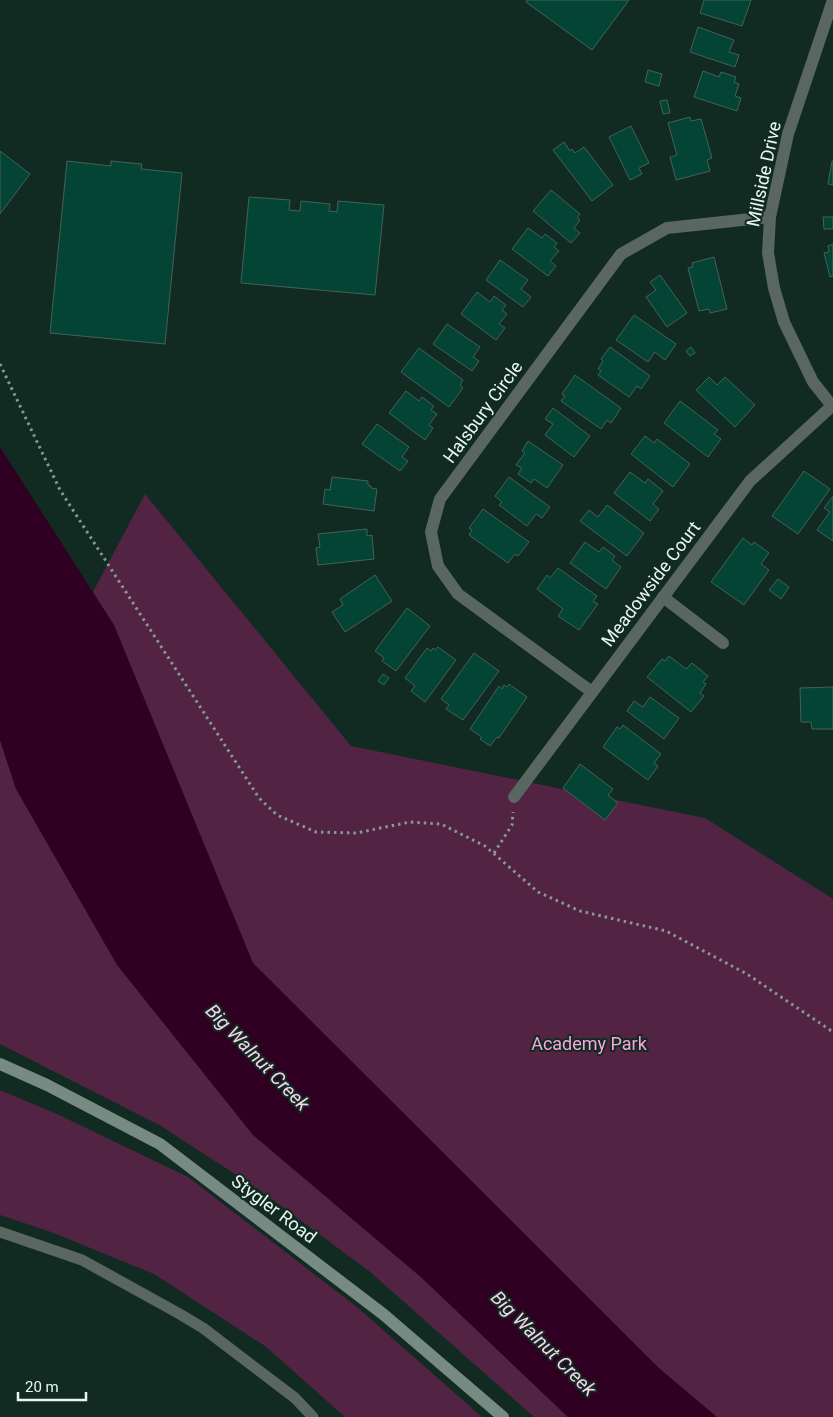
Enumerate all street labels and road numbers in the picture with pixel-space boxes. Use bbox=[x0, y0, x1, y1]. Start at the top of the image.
street label: Millside Drive bbox=[742, 119, 785, 228]
street label: Halsbury Circle bbox=[439, 357, 527, 467]
street label: Meadowside Court bbox=[597, 517, 705, 650]
street label: Stygler Road bbox=[228, 1170, 321, 1247]

